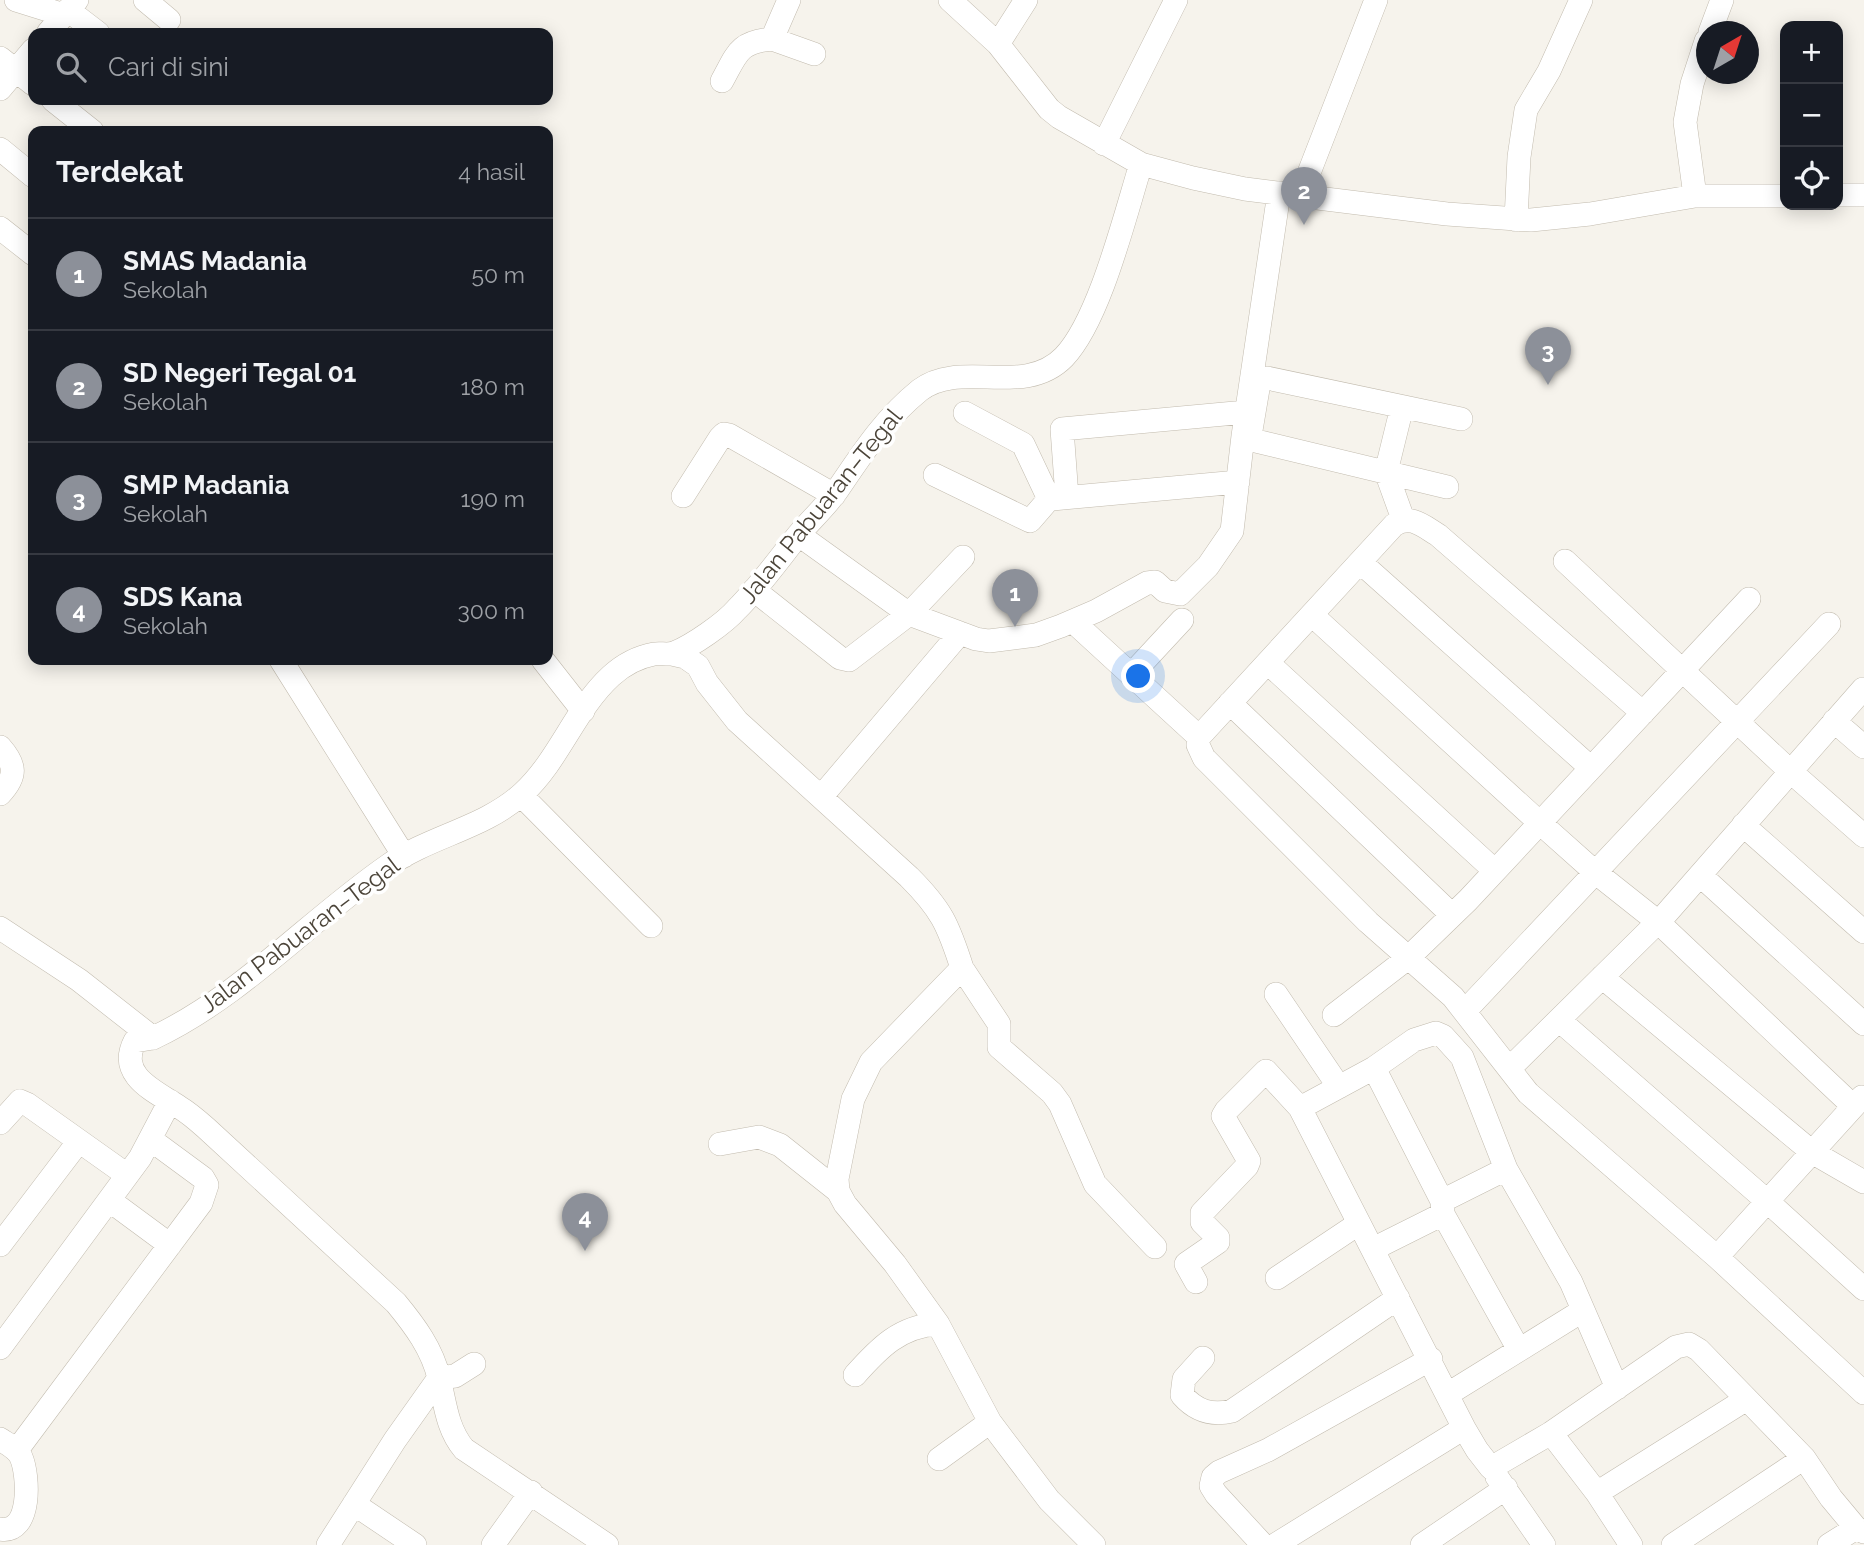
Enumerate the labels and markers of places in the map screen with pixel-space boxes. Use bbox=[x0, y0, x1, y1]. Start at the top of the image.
pin: 2 bbox=[1281, 167, 1327, 225]
pin: 3 bbox=[1525, 327, 1571, 385]
pin: 1 bbox=[992, 569, 1038, 627]
pin: 4 bbox=[562, 1193, 608, 1251]

